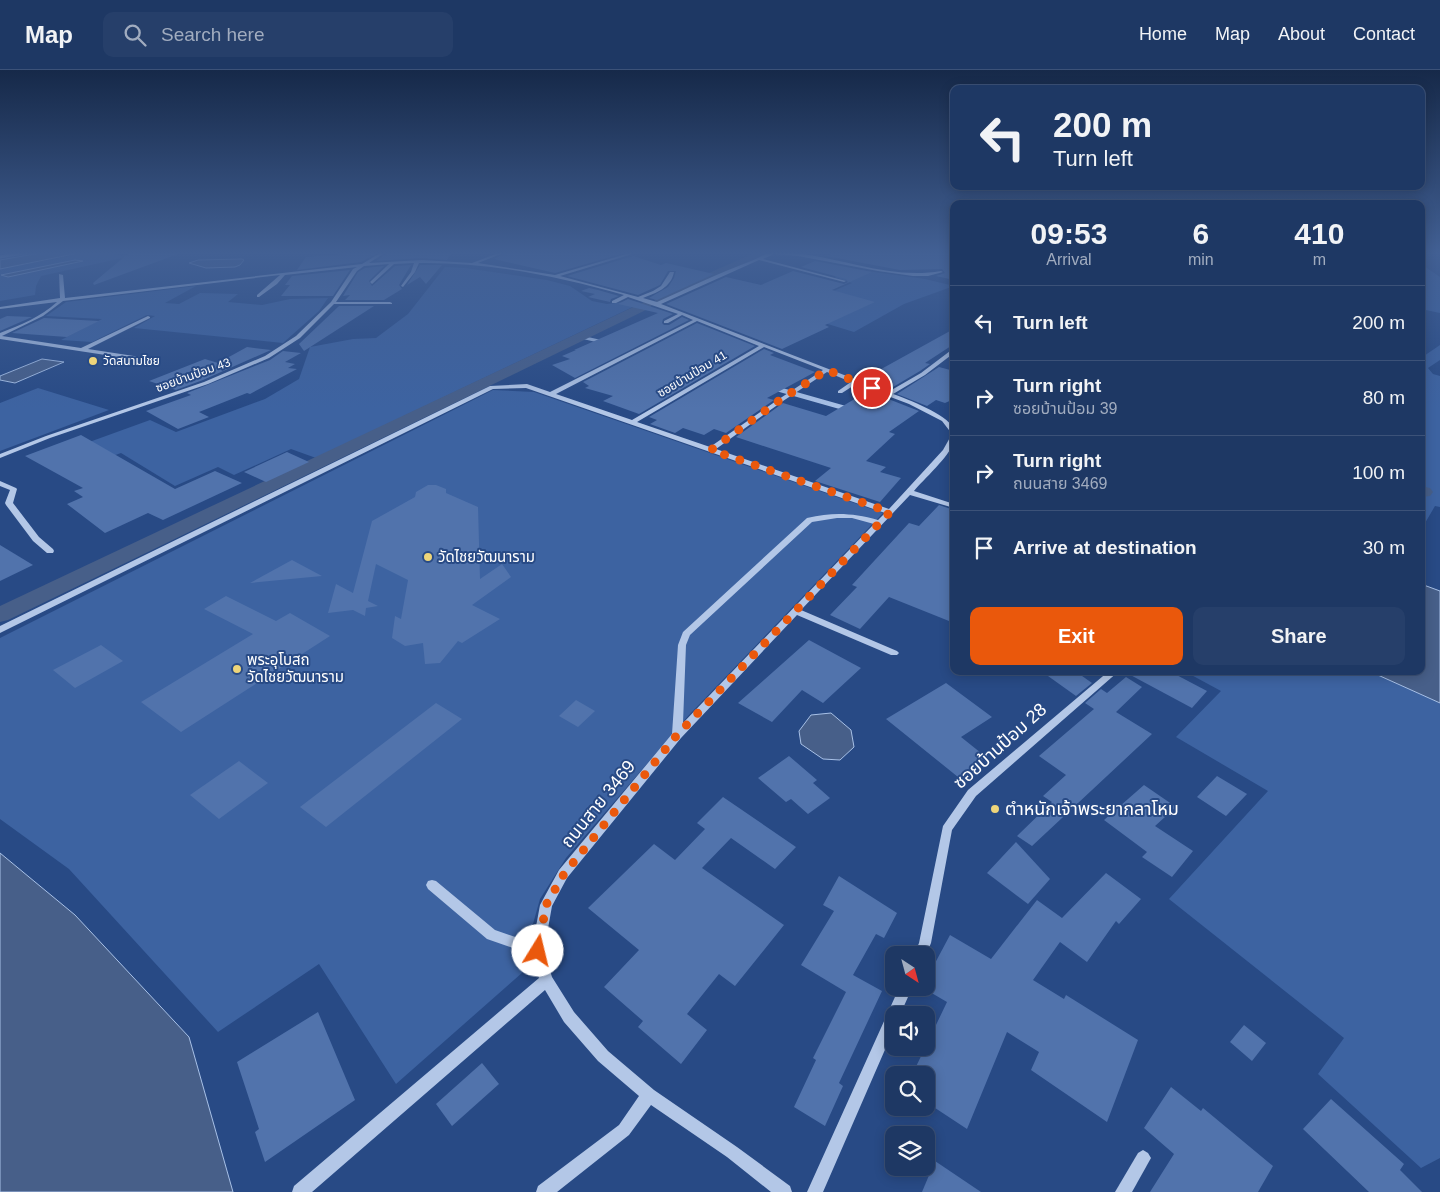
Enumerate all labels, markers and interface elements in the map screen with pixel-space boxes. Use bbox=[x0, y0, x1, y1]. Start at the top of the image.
search box bbox=[103, 12, 453, 57]
text: Map bbox=[25, 21, 73, 48]
icon: search bbox=[121, 21, 149, 49]
text: Search here bbox=[161, 24, 265, 45]
text: Home bbox=[1139, 24, 1187, 44]
text: Map bbox=[1215, 24, 1250, 44]
text: About bbox=[1278, 24, 1325, 44]
text: Contact bbox=[1353, 24, 1415, 44]
icon: left bbox=[970, 105, 1035, 170]
text: 200 m bbox=[1053, 105, 1152, 144]
text: Turn left bbox=[1053, 146, 1133, 171]
text: 09:53 bbox=[1031, 217, 1107, 250]
text: 6 bbox=[1192, 217, 1209, 250]
text: 410 bbox=[1294, 217, 1344, 250]
text: Arrival bbox=[1046, 251, 1092, 268]
text: min bbox=[1188, 251, 1214, 268]
text: m bbox=[1313, 251, 1326, 268]
icon: left bbox=[970, 309, 998, 337]
text: Turn left bbox=[1013, 312, 1088, 333]
text: 200 m bbox=[1352, 312, 1405, 333]
street label: ซอยบ้านป้อม 41 bbox=[655, 348, 729, 400]
place label: วัดสนามไชย bbox=[103, 354, 160, 368]
marker: วัดสนามไชย bbox=[87, 355, 99, 367]
street label: ซอยบ้านป้อม 43 bbox=[154, 355, 233, 395]
pin bbox=[851, 367, 893, 409]
icon: arrive bbox=[858, 374, 886, 402]
text: Turn right bbox=[1013, 375, 1101, 396]
icon: right bbox=[970, 384, 998, 412]
text: 80 m bbox=[1363, 387, 1405, 408]
text: ซอยบ้านป้อม 39 bbox=[1013, 400, 1117, 417]
text: Turn right bbox=[1013, 450, 1101, 471]
icon: right bbox=[970, 459, 998, 487]
text: 100 m bbox=[1352, 462, 1405, 483]
text: ถนนสาย 3469 bbox=[1013, 475, 1107, 492]
icon: arrive bbox=[970, 534, 998, 562]
text: Arrive at destination bbox=[1013, 537, 1197, 558]
text: 30 m bbox=[1363, 537, 1405, 558]
place label: วัดไชยวัฒนาราม bbox=[438, 548, 535, 565]
marker: วัดไชยวัฒนาราม bbox=[422, 551, 434, 563]
button: Exit bbox=[970, 607, 1183, 665]
button: Share bbox=[1193, 607, 1405, 665]
place label: พระอุโบสถ วัดไชยวัฒนาราม bbox=[247, 651, 344, 685]
marker: พระอุโบสถ วัดไชยวัฒนาราม bbox=[231, 663, 243, 675]
street label: ซอยบ้านป้อม 28 bbox=[950, 699, 1050, 793]
street label: ถนนสาย 3469 bbox=[557, 756, 639, 852]
place label: ตำหนักเจ้าพระยากลาโหม bbox=[1005, 799, 1179, 819]
marker: ตำหนักเจ้าพระยากลาโหม bbox=[989, 803, 1001, 815]
position arrow bbox=[511, 924, 563, 976]
north arrow bbox=[885, 946, 935, 996]
map controls bbox=[885, 946, 935, 1176]
button: sound bbox=[885, 1006, 935, 1056]
button: search bbox=[885, 1066, 935, 1116]
button: layers bbox=[885, 1126, 935, 1176]

